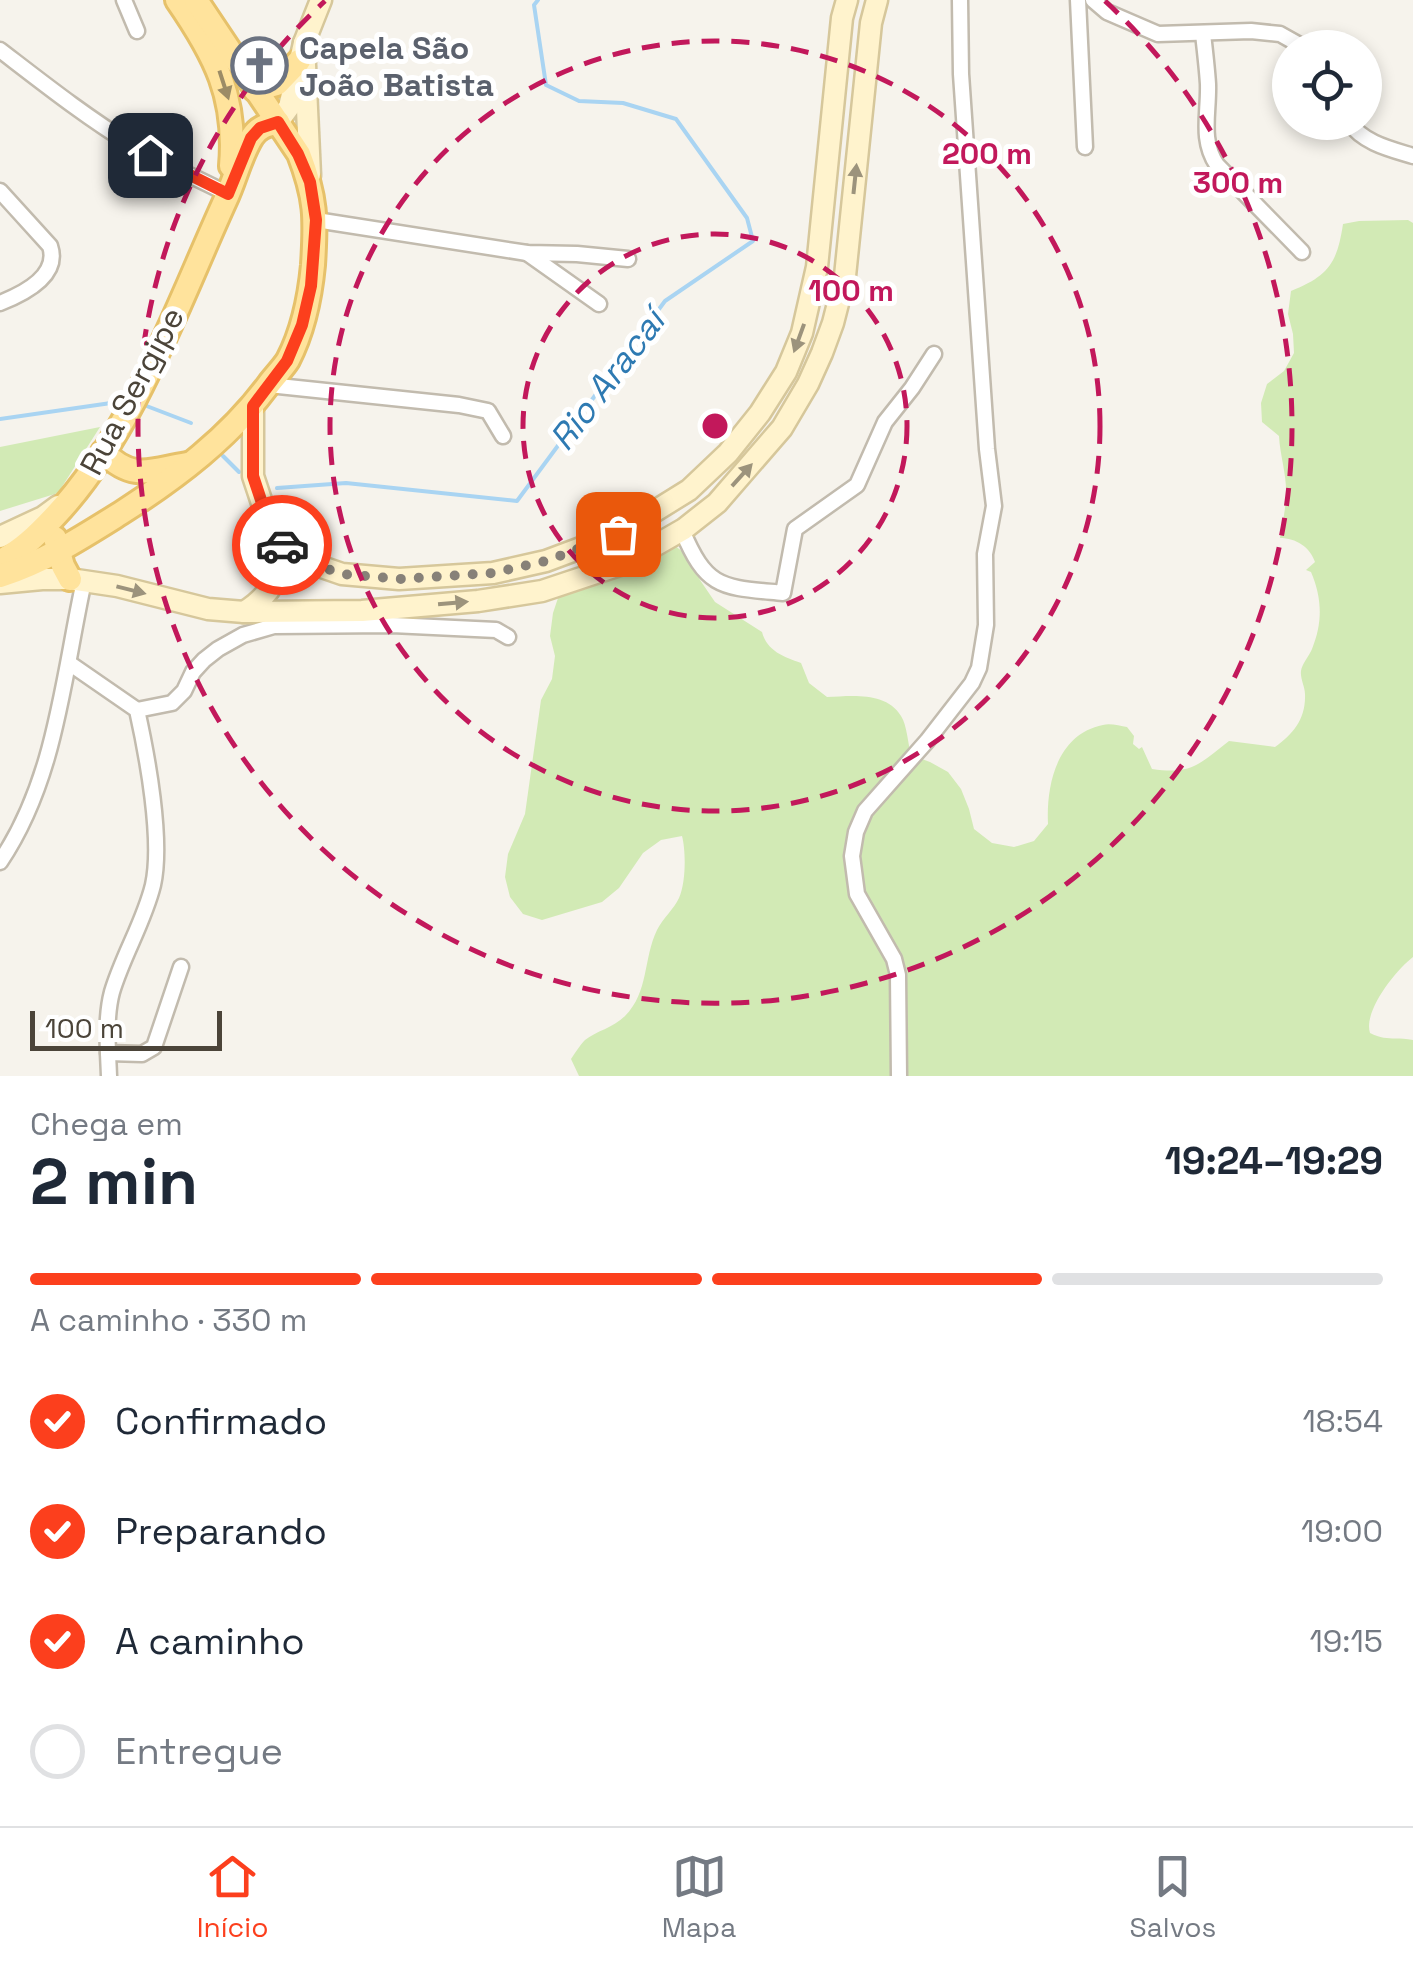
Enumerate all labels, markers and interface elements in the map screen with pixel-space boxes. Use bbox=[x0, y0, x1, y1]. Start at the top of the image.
place label: Capela São João Batista bbox=[299, 28, 494, 105]
map controls bbox=[1272, 30, 1382, 140]
button: locate bbox=[1272, 30, 1382, 140]
church icon: Capela São João Batista bbox=[230, 36, 290, 96]
one-way arrow bbox=[217, 71, 232, 101]
pin bbox=[108, 113, 193, 198]
icon: home bbox=[123, 128, 178, 183]
text: 200 m bbox=[942, 134, 1032, 173]
one-way arrow bbox=[847, 162, 863, 194]
text: 300 m bbox=[1193, 163, 1283, 202]
text: 100 m bbox=[808, 271, 894, 310]
water label: Rio Aracaí bbox=[540, 296, 678, 459]
street label: Rua Sergipe bbox=[71, 300, 193, 482]
one-way arrow bbox=[791, 324, 806, 354]
centre of rings bbox=[697, 408, 733, 444]
one-way arrow bbox=[731, 463, 753, 488]
pin bbox=[576, 492, 661, 577]
courier bbox=[232, 495, 332, 595]
icon: bag bbox=[591, 507, 646, 562]
icon: car bbox=[255, 518, 310, 573]
one-way arrow bbox=[116, 583, 147, 598]
one-way arrow bbox=[438, 595, 470, 611]
scale bar bbox=[30, 1006, 222, 1050]
text: 100 m bbox=[45, 1010, 124, 1046]
text: Chega em bbox=[30, 1104, 183, 1144]
text: 19:24–19:29 bbox=[1165, 1137, 1383, 1185]
text: 2 min bbox=[30, 1140, 198, 1223]
text: A caminho · 330 m bbox=[30, 1300, 307, 1340]
icon: check bbox=[30, 1394, 85, 1449]
text: Confirmado bbox=[115, 1397, 327, 1445]
text: 18:54 bbox=[1302, 1401, 1383, 1441]
icon: check bbox=[30, 1504, 85, 1559]
text: Preparando bbox=[115, 1507, 327, 1555]
text: 19:00 bbox=[1301, 1511, 1383, 1551]
icon: check bbox=[30, 1614, 85, 1669]
text: A caminho bbox=[115, 1617, 305, 1665]
text: 19:15 bbox=[1309, 1621, 1383, 1661]
text: Entregue bbox=[115, 1727, 283, 1775]
tab: Início bbox=[197, 1849, 268, 1945]
tab: Mapa bbox=[662, 1849, 736, 1945]
tab: Salvos bbox=[1130, 1849, 1216, 1945]

